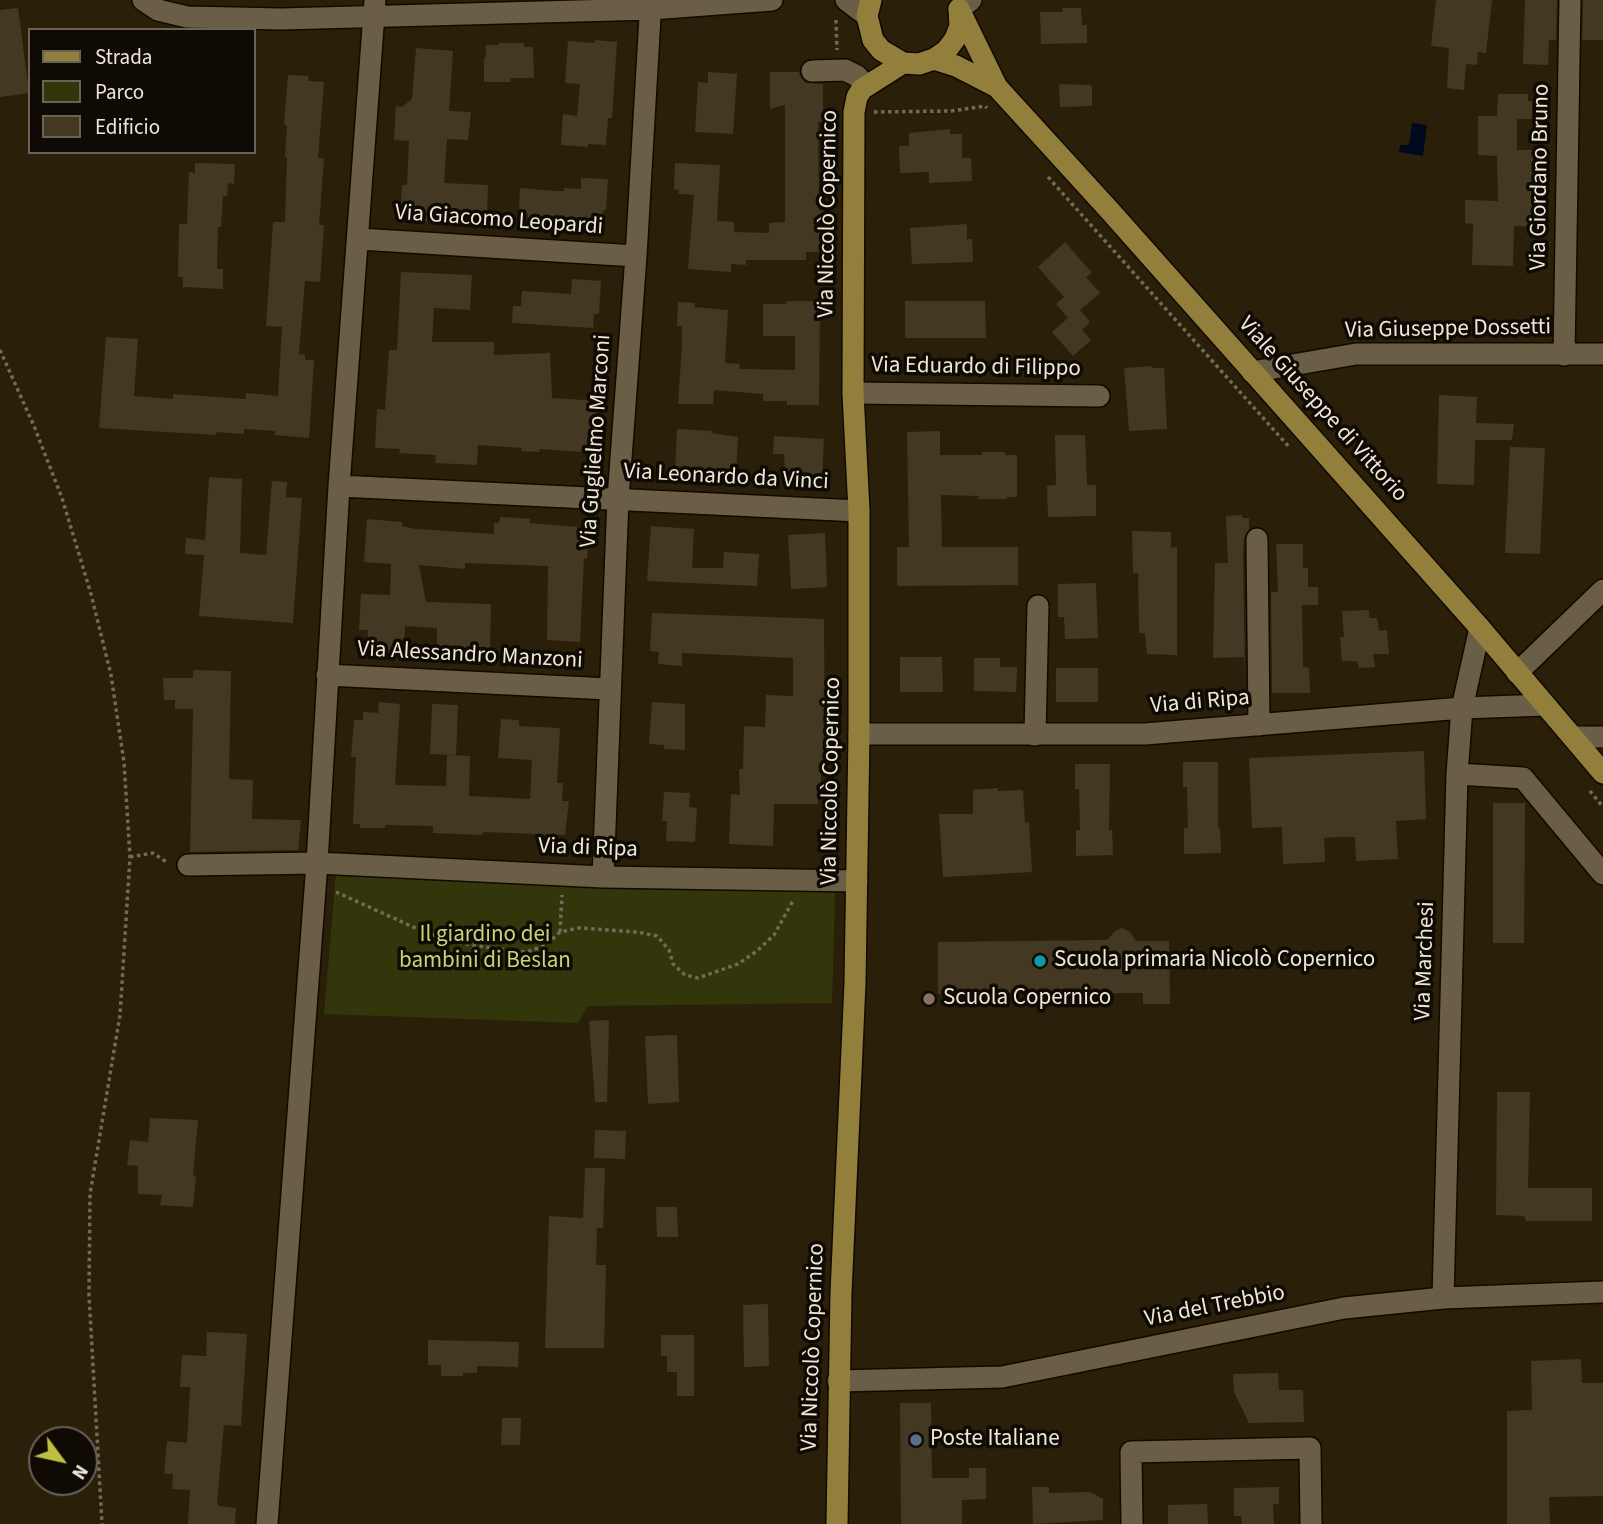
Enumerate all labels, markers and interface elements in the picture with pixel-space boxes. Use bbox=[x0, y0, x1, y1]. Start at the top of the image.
legend bbox=[28, 28, 256, 154]
text: Strada bbox=[95, 42, 152, 72]
text: Parco bbox=[95, 77, 144, 107]
street label: Via Giordano Bruno bbox=[1526, 83, 1556, 271]
street label: Via Niccolò Copernico bbox=[813, 110, 845, 318]
text: Edificio bbox=[95, 112, 160, 142]
street label: Via Giacomo Leopardi bbox=[394, 200, 604, 242]
street label: Viale Giuseppe di Vittorio bbox=[1232, 312, 1412, 508]
street label: Via Giuseppe Dossetti bbox=[1345, 314, 1551, 346]
street label: Via Guglielmo Marconi bbox=[576, 333, 618, 549]
street label: Via Eduardo di Filippo bbox=[871, 352, 1081, 384]
street label: Via Leonardo da Vinci bbox=[623, 459, 829, 497]
street label: Via Alessandro Manzoni bbox=[357, 636, 583, 676]
street label: Via Niccolò Copernico bbox=[816, 677, 848, 885]
street label: Via di Ripa bbox=[1149, 685, 1251, 721]
street label: Via di Ripa bbox=[538, 833, 638, 865]
street label: Via Marchesi bbox=[1410, 901, 1442, 1021]
park label: Il giardino dei bambini di Beslan bbox=[399, 922, 571, 976]
place label: Scuola primaria Nicolò Copernico bbox=[1054, 947, 1375, 975]
marker: Scuola primaria Nicolò Copernico bbox=[1032, 953, 1048, 969]
place label: Scuola Copernico bbox=[943, 985, 1111, 1013]
marker: Scuola Copernico bbox=[921, 991, 937, 1007]
street label: Via Niccolò Copernico bbox=[797, 1243, 831, 1451]
street label: Via del Trebbio bbox=[1143, 1280, 1287, 1334]
north arrow bbox=[28, 1426, 98, 1496]
place label: Poste Italiane bbox=[930, 1426, 1060, 1454]
marker: Poste Italiane bbox=[908, 1432, 924, 1448]
text: N bbox=[65, 1459, 94, 1484]

